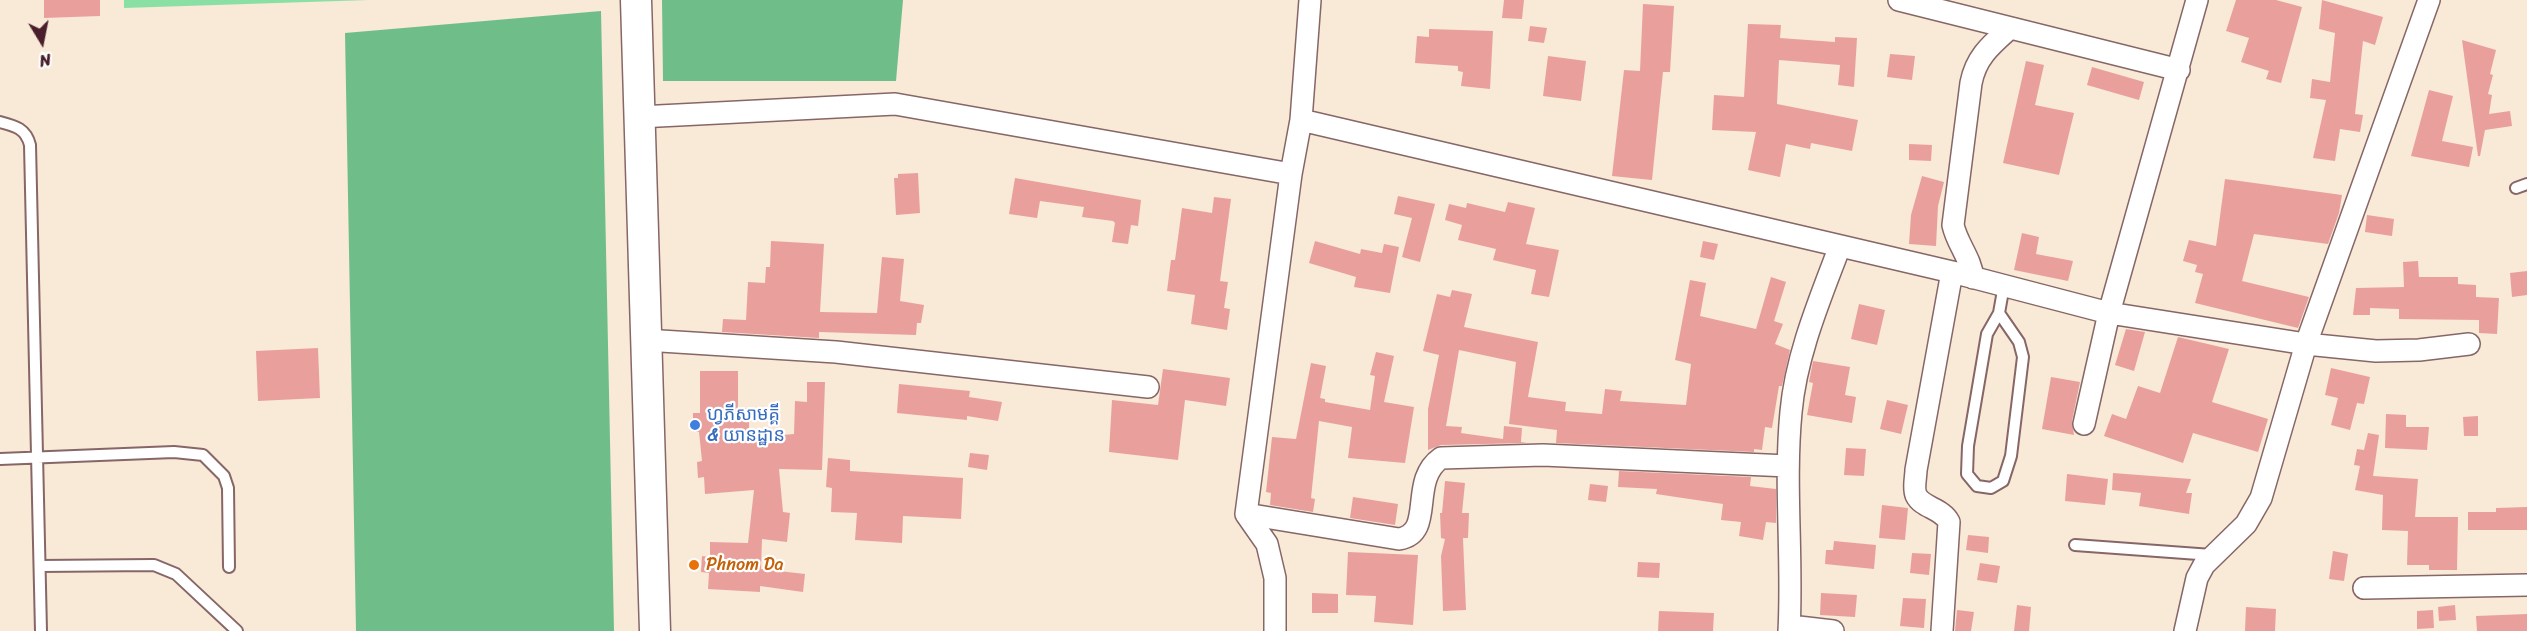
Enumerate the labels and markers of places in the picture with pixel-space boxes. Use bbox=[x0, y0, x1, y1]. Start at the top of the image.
place label: ហ្វភីសាមគ្គី & យានដ្ឋាន bbox=[707, 404, 785, 446]
marker: ហ្វភីសាមគ្គី & យានដ្ឋាន bbox=[688, 418, 702, 432]
place label: Phnom Da bbox=[706, 554, 784, 576]
marker: Phnom Da bbox=[687, 558, 701, 572]

